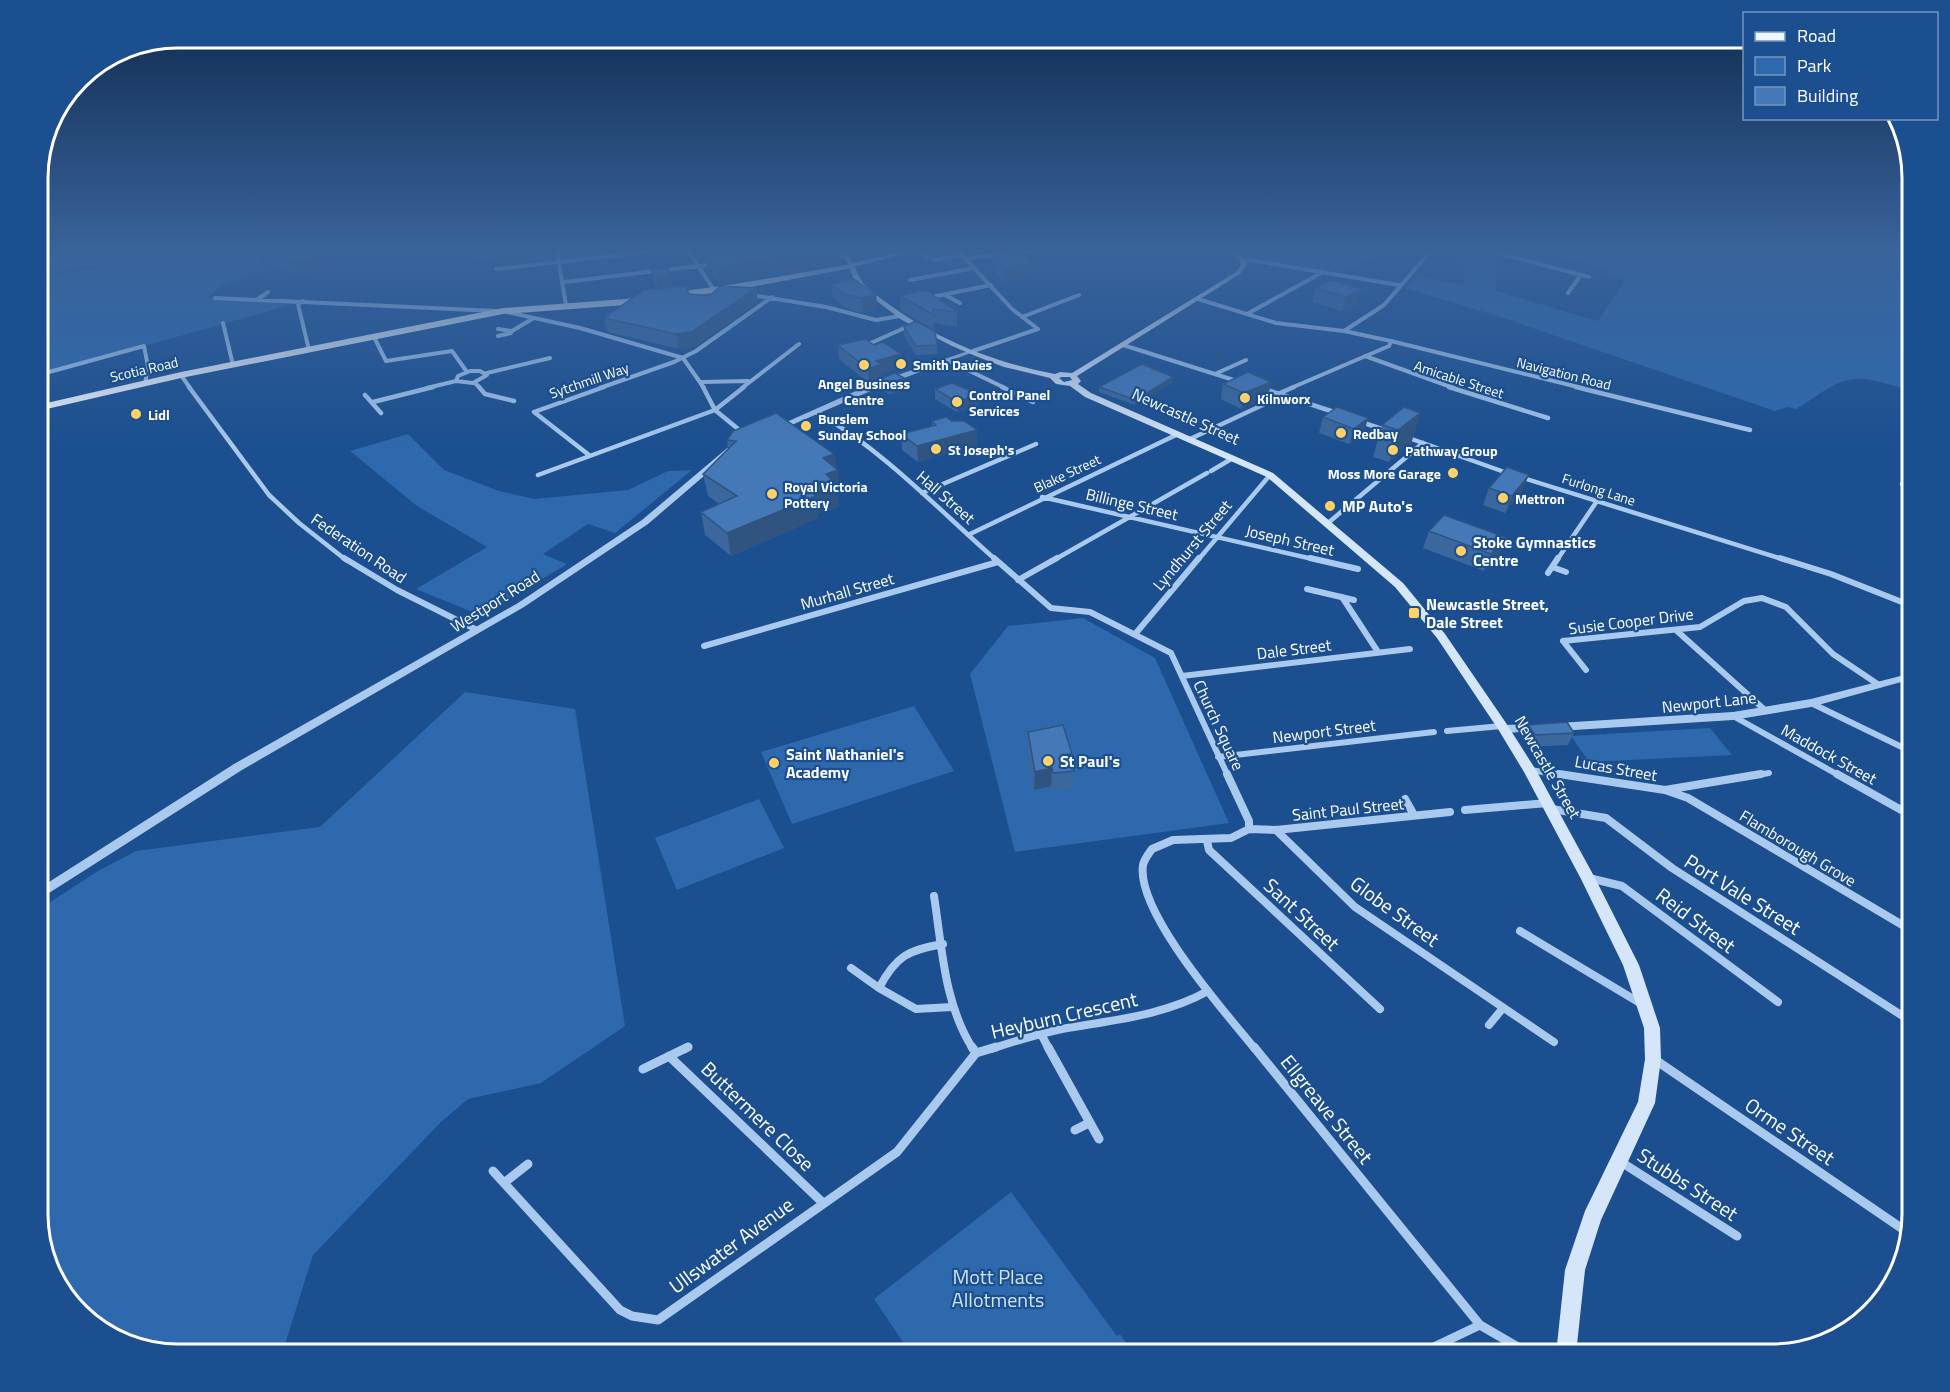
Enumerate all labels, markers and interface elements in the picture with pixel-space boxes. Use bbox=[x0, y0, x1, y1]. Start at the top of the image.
legend bbox=[1743, 12, 1938, 120]
text: Road bbox=[1797, 22, 1836, 49]
text: Park bbox=[1797, 52, 1832, 79]
text: Building bbox=[1797, 82, 1858, 109]
street label: Scotia Road bbox=[108, 351, 180, 387]
street label: Navigation Road bbox=[1515, 351, 1613, 395]
place label: Smith Davies bbox=[913, 354, 993, 375]
street label: Amicable Street bbox=[1411, 355, 1507, 403]
street label: Sytchmill Way bbox=[546, 356, 632, 403]
marker: Smith Davies bbox=[894, 357, 908, 371]
marker: Angel Business Centre bbox=[857, 358, 871, 372]
place label: Angel Business Centre bbox=[818, 373, 911, 410]
street label: Newcastle Street bbox=[1128, 382, 1244, 451]
place label: Control Panel Services bbox=[969, 384, 1050, 421]
place label: Kilnworx bbox=[1257, 388, 1311, 409]
marker: Kilnworx bbox=[1238, 391, 1252, 405]
marker: Control Panel Services bbox=[950, 395, 964, 409]
place label: Lidl bbox=[148, 404, 170, 425]
marker: Lidl bbox=[129, 407, 143, 421]
place label: Burslem Sunday School bbox=[818, 408, 906, 445]
marker: Burslem Sunday School bbox=[799, 419, 813, 433]
place label: Redbay bbox=[1353, 423, 1398, 444]
marker: Redbay bbox=[1334, 426, 1348, 440]
place label: St Joseph's bbox=[948, 439, 1015, 460]
place label: Pathway Group bbox=[1405, 440, 1498, 461]
marker: St Joseph's bbox=[929, 442, 943, 456]
marker: Pathway Group bbox=[1386, 443, 1400, 457]
street label: Blake Street bbox=[1030, 448, 1104, 498]
place label: Moss More Garage bbox=[1328, 463, 1441, 484]
street label: Hall Street bbox=[911, 465, 981, 530]
marker: Moss More Garage bbox=[1446, 466, 1460, 480]
street label: Furlong Lane bbox=[1560, 467, 1638, 511]
place label: Royal Victoria Pottery bbox=[784, 476, 868, 513]
street label: Billinge Street bbox=[1084, 482, 1181, 526]
marker: Royal Victoria Pottery bbox=[765, 487, 779, 501]
place label: Mettron bbox=[1515, 488, 1565, 509]
marker: Mettron bbox=[1496, 491, 1510, 505]
street label: Lyndhurst Street bbox=[1147, 494, 1237, 596]
place label: MP Auto's bbox=[1342, 494, 1413, 518]
marker: MP Auto's bbox=[1323, 499, 1337, 513]
street label: Federation Road bbox=[306, 507, 412, 589]
street label: Joseph Street bbox=[1243, 518, 1337, 562]
place label: Stoke Gymnastics Centre bbox=[1473, 530, 1596, 572]
marker: Stoke Gymnastics Centre bbox=[1454, 544, 1468, 558]
street label: Westport Road bbox=[446, 564, 544, 638]
street label: Murhall Street bbox=[797, 566, 897, 616]
place label: Newcastle Street, Dale Street bbox=[1426, 592, 1549, 634]
street label: Susie Cooper Drive bbox=[1567, 601, 1695, 641]
marker: Newcastle Street, Dale Street bbox=[1407, 606, 1421, 620]
street label: Dale Street bbox=[1255, 632, 1333, 665]
street label: Church Square bbox=[1188, 676, 1250, 774]
street label: Newport Lane bbox=[1661, 685, 1757, 719]
street label: Newcastle Street bbox=[1509, 711, 1587, 823]
street label: Newport Street bbox=[1271, 713, 1377, 749]
street label: Maddock Street bbox=[1777, 718, 1882, 790]
place label: Saint Nathaniel's Academy bbox=[786, 742, 904, 784]
place label: St Paul's bbox=[1060, 749, 1120, 773]
street label: Lucas Street bbox=[1573, 749, 1659, 787]
marker: St Paul's bbox=[1041, 754, 1055, 768]
marker: Saint Nathaniel's Academy bbox=[767, 756, 781, 770]
street label: Saint Paul Street bbox=[1291, 791, 1405, 827]
street label: Flamborough Grove bbox=[1735, 804, 1861, 892]
street label: Port Vale Street bbox=[1679, 846, 1807, 942]
street label: Globe Street bbox=[1344, 868, 1446, 954]
street label: Sant Street bbox=[1257, 870, 1347, 958]
street label: Reid Street bbox=[1649, 880, 1743, 960]
street label: Heyburn Crescent bbox=[988, 983, 1140, 1047]
street label: Ellgreave Street bbox=[1273, 1048, 1381, 1170]
street label: Buttermere Close bbox=[694, 1054, 822, 1178]
street label: Orme Street bbox=[1739, 1089, 1841, 1173]
street label: Stubbs Street bbox=[1631, 1140, 1745, 1228]
street label: Ullswater Avenue bbox=[662, 1189, 800, 1301]
park label: Mott Place Allotments bbox=[952, 1261, 1044, 1315]

